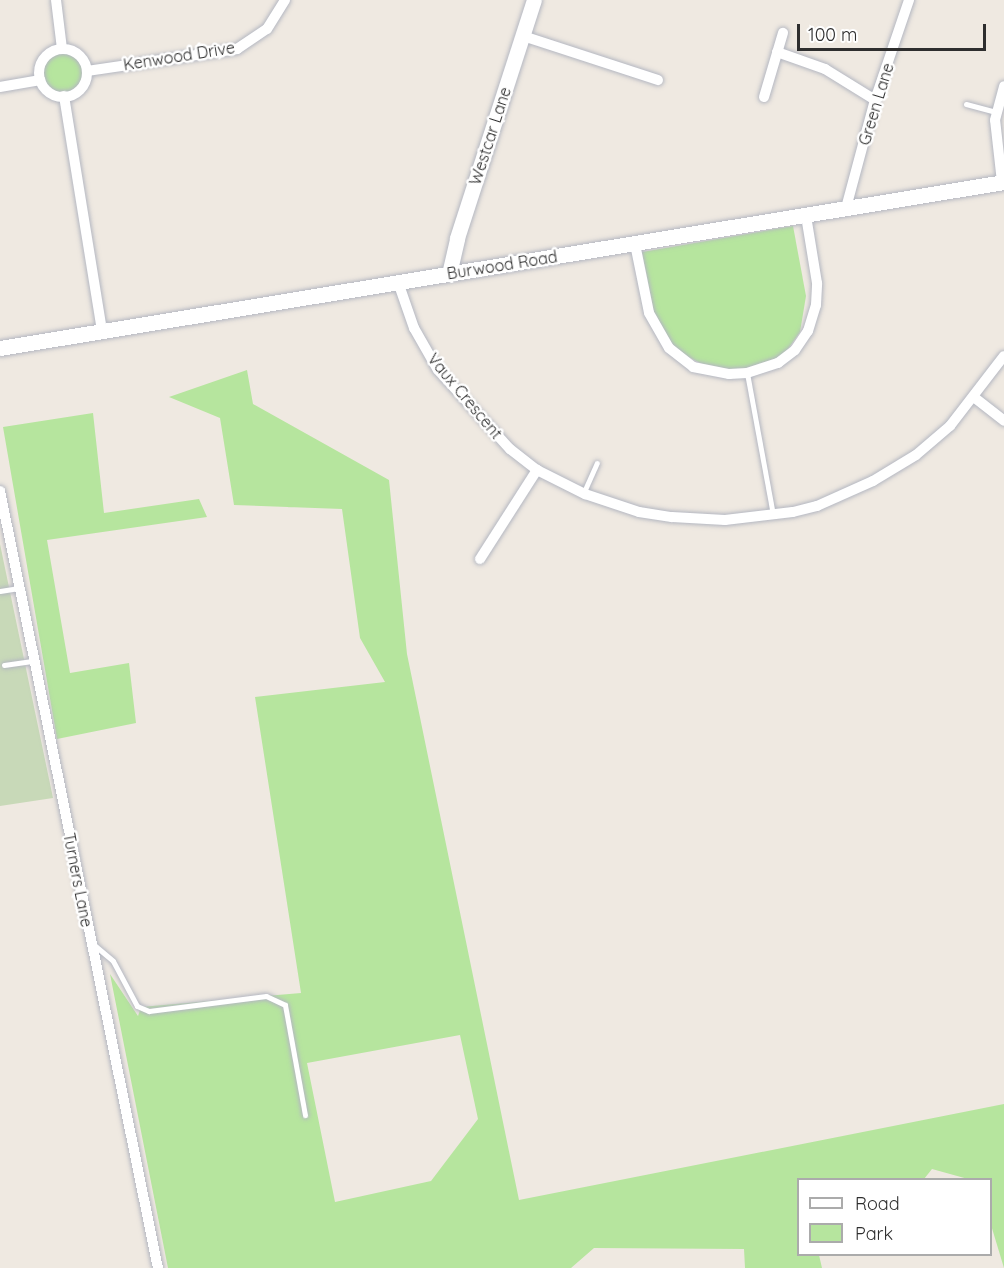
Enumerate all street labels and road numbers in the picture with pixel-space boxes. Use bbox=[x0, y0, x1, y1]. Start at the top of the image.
street label: Kenwood Drive bbox=[122, 38, 236, 74]
street label: Green Lane bbox=[854, 60, 898, 148]
street label: Westcar Lane bbox=[465, 84, 515, 188]
street label: Burwood Road bbox=[445, 247, 559, 283]
street label: Vaux Crescent bbox=[424, 349, 506, 443]
street label: Turners Lane bbox=[59, 831, 97, 929]

